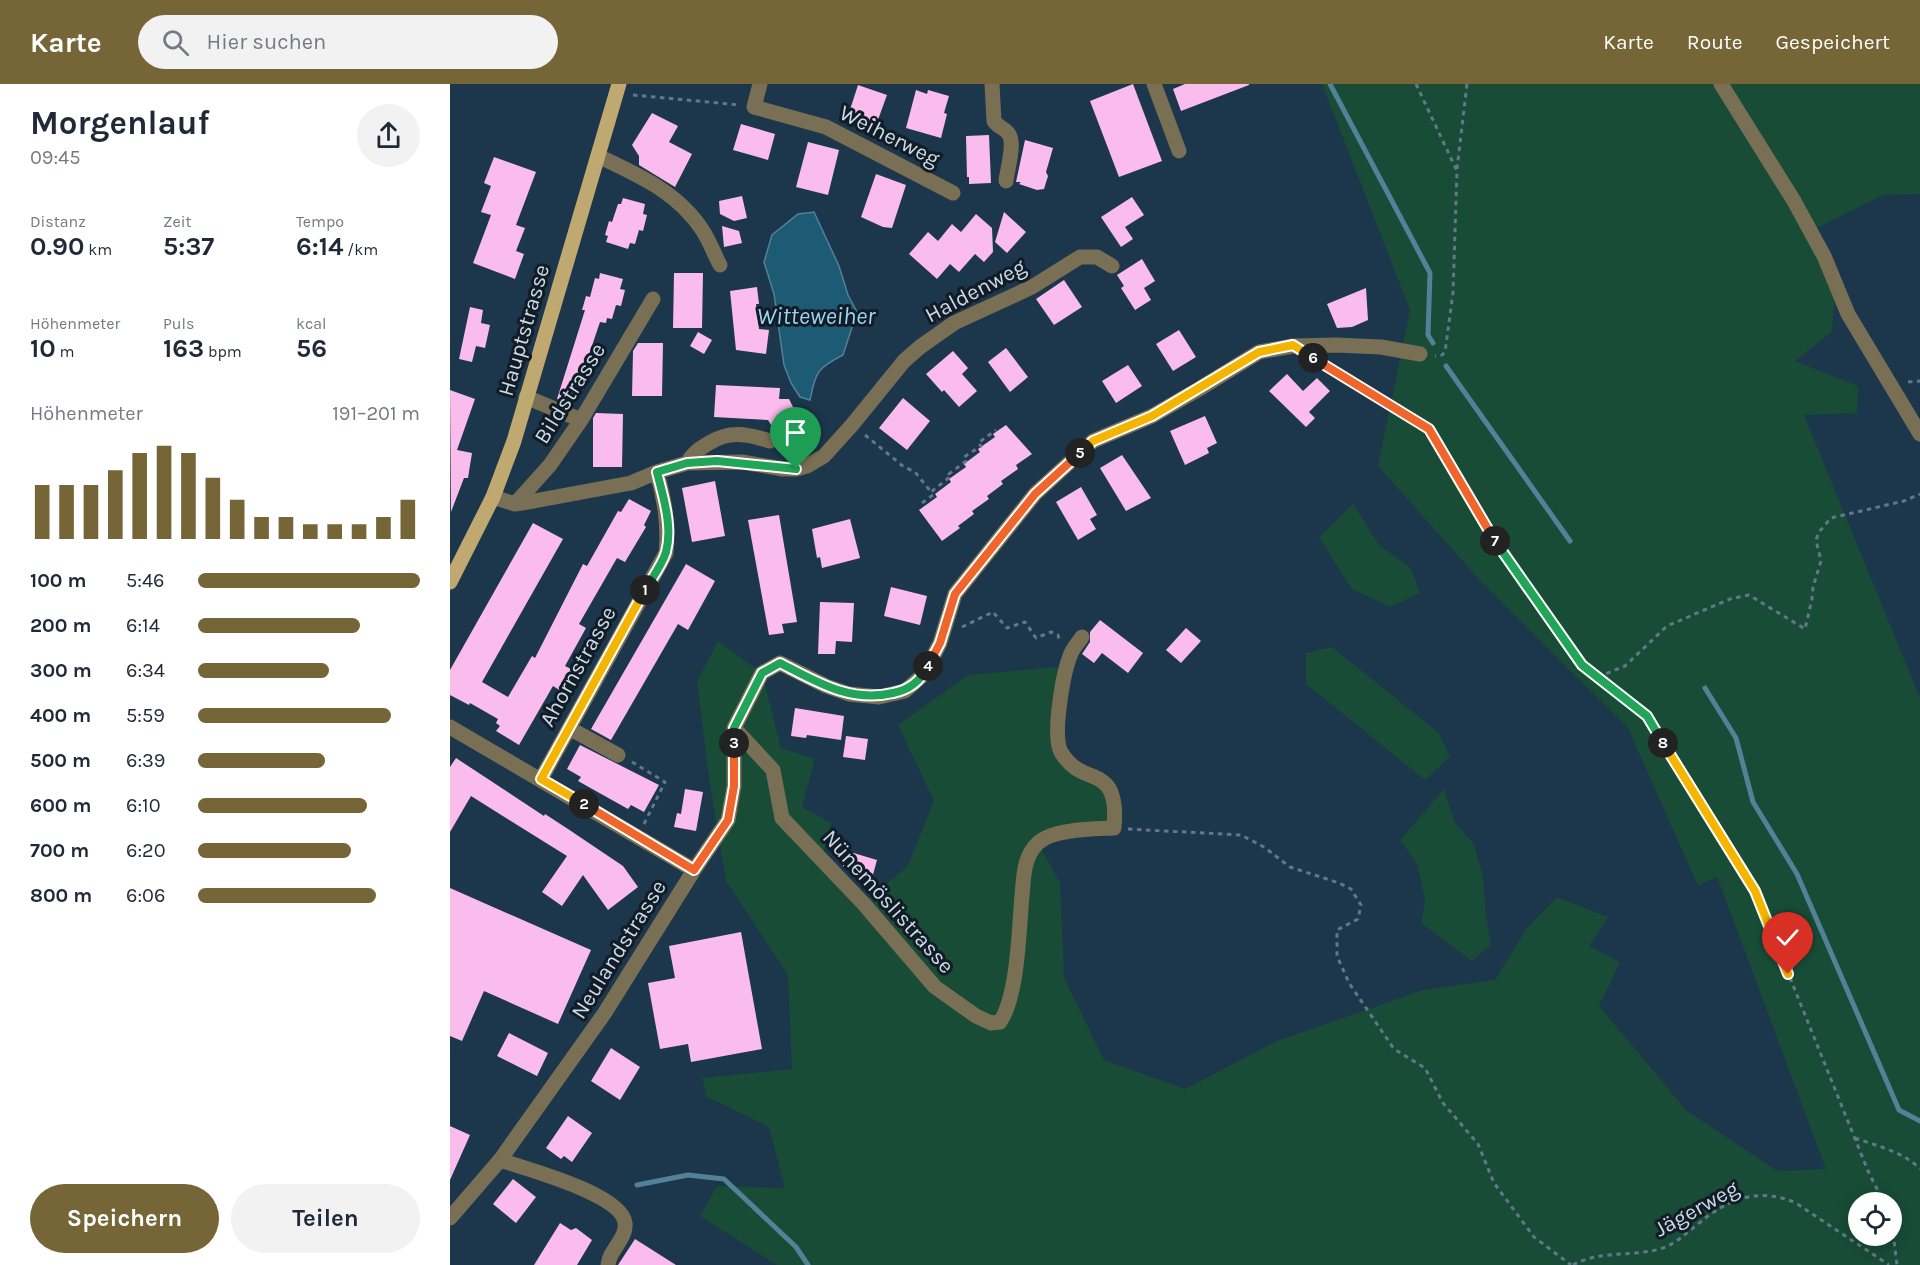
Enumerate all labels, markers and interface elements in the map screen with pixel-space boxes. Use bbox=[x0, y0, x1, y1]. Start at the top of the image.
search box bbox=[138, 15, 558, 69]
text: Karte bbox=[30, 26, 102, 59]
icon: search bbox=[159, 26, 192, 59]
text: Hier suchen bbox=[207, 29, 326, 55]
text: Karte bbox=[1603, 30, 1654, 54]
text: Route bbox=[1687, 30, 1743, 54]
text: Gespeichert bbox=[1776, 30, 1890, 54]
street label: Weiherweg bbox=[835, 100, 945, 172]
text: Morgenlauf bbox=[30, 104, 210, 142]
button: share bbox=[357, 104, 420, 167]
text: 09:45 bbox=[30, 146, 81, 169]
text: Distanz bbox=[30, 212, 86, 231]
text: Zeit bbox=[163, 212, 191, 231]
text: Tempo bbox=[296, 212, 344, 231]
text: 0.90 bbox=[30, 231, 84, 262]
text: 5:37 bbox=[163, 231, 214, 262]
text: 6:14 bbox=[296, 231, 344, 262]
text: km bbox=[84, 240, 112, 259]
text: /km bbox=[344, 240, 378, 259]
street label: Haldenweg bbox=[921, 253, 1031, 328]
street label: Hauptstrasse bbox=[493, 262, 555, 399]
water label: Witteweiher bbox=[757, 302, 876, 330]
text: Höhenmeter bbox=[30, 314, 120, 333]
text: Puls bbox=[163, 314, 194, 333]
text: kcal bbox=[296, 314, 327, 333]
text: 10 bbox=[30, 333, 56, 364]
text: 163 bbox=[163, 333, 204, 364]
text: 56 bbox=[296, 333, 327, 364]
street label: Bildstrasse bbox=[529, 338, 611, 449]
text: m bbox=[56, 342, 75, 361]
text: bpm bbox=[204, 342, 242, 361]
pin: 6 bbox=[1298, 343, 1328, 373]
text: 6 bbox=[1308, 348, 1318, 367]
text: Höhenmeter bbox=[30, 402, 143, 425]
text: 191–201 m bbox=[332, 402, 420, 425]
pin bbox=[770, 407, 821, 469]
icon: arrive bbox=[779, 416, 812, 449]
pin: 5 bbox=[1065, 438, 1095, 468]
text: 5 bbox=[1075, 443, 1085, 462]
pin: 7 bbox=[1480, 526, 1510, 556]
text: 7 bbox=[1491, 531, 1499, 550]
text: 100 m bbox=[30, 569, 86, 592]
text: 5:46 bbox=[126, 569, 165, 592]
pin: 1 bbox=[630, 575, 660, 605]
text: 1 bbox=[642, 580, 648, 599]
street label: Ahornstrasse bbox=[534, 602, 622, 731]
text: 200 m bbox=[30, 614, 91, 637]
text: 6:14 bbox=[126, 614, 160, 637]
pin: 4 bbox=[913, 651, 943, 681]
text: 4 bbox=[923, 656, 933, 675]
text: 300 m bbox=[30, 659, 92, 682]
text: 6:34 bbox=[126, 659, 165, 682]
text: 400 m bbox=[30, 704, 91, 727]
text: 5:59 bbox=[126, 704, 165, 727]
pin: 3 bbox=[719, 728, 749, 758]
pin: 8 bbox=[1648, 728, 1678, 758]
text: 3 bbox=[729, 733, 739, 752]
text: 8 bbox=[1658, 733, 1668, 752]
text: 500 m bbox=[30, 749, 91, 772]
text: 6:39 bbox=[126, 749, 165, 772]
pin: 2 bbox=[569, 789, 599, 819]
text: 600 m bbox=[30, 794, 91, 817]
text: 6:10 bbox=[126, 794, 161, 817]
text: 2 bbox=[579, 794, 589, 813]
street label: Nünemöslistrasse bbox=[817, 825, 960, 979]
text: 700 m bbox=[30, 839, 89, 862]
text: 6:20 bbox=[126, 839, 166, 862]
street label: Neulandstrasse bbox=[566, 875, 672, 1024]
text: 800 m bbox=[30, 884, 92, 907]
text: 6:06 bbox=[126, 884, 165, 907]
pin bbox=[1762, 912, 1813, 974]
icon: check bbox=[1771, 921, 1804, 954]
street label: Jägerweg bbox=[1650, 1175, 1744, 1243]
button: Speichern bbox=[30, 1184, 219, 1253]
button: Teilen bbox=[231, 1184, 420, 1253]
map controls bbox=[1848, 1192, 1902, 1246]
button: locate bbox=[1848, 1192, 1902, 1246]

